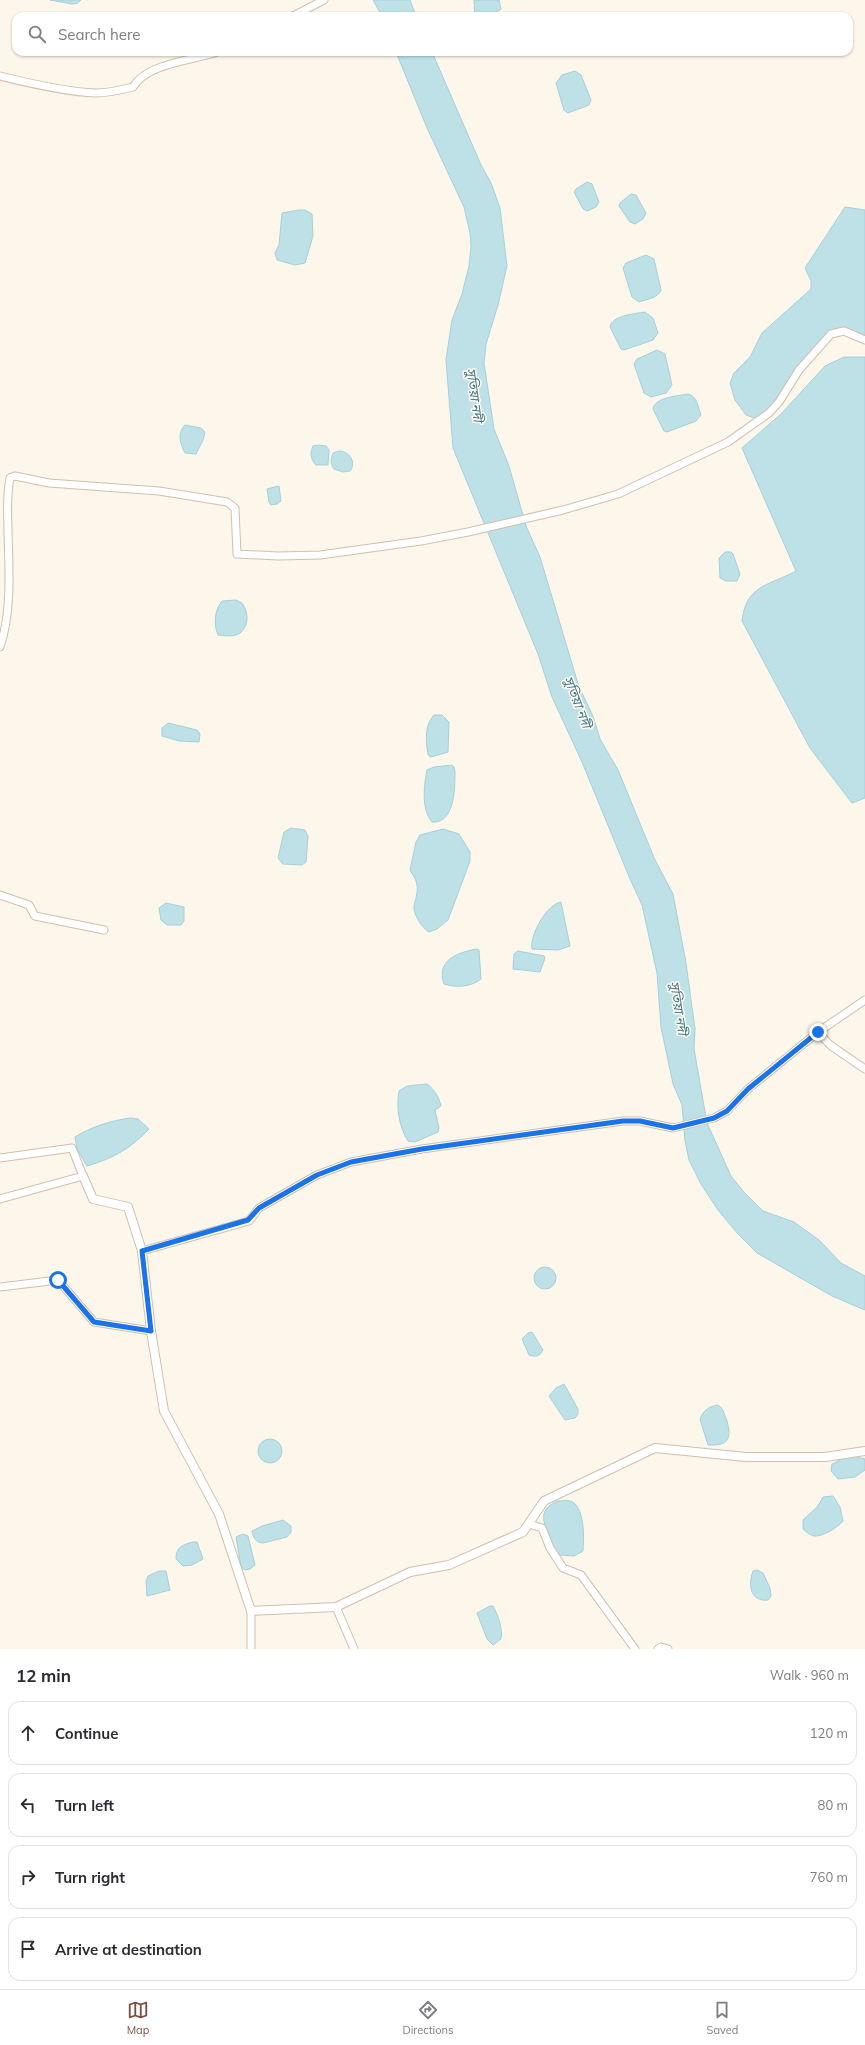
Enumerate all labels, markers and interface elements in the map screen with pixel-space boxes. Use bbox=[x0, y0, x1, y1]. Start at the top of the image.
search box bbox=[12, 12, 853, 56]
icon: search bbox=[26, 23, 48, 45]
text: Search here bbox=[58, 25, 140, 44]
water label: সুতিয়া নদী bbox=[463, 367, 487, 425]
water label: সুতিয়া নদী bbox=[561, 674, 596, 733]
water label: সুতিয়া নদী bbox=[667, 980, 692, 1039]
route end bbox=[809, 1023, 827, 1041]
route start bbox=[49, 1271, 67, 1289]
text: 12 min bbox=[16, 1665, 71, 1686]
text: Walk · 960 m bbox=[770, 1667, 849, 1683]
icon: ahead bbox=[17, 1722, 39, 1744]
text: Continue bbox=[55, 1724, 118, 1743]
text: 120 m bbox=[810, 1725, 848, 1741]
icon: left bbox=[17, 1794, 39, 1816]
text: Turn left bbox=[55, 1796, 114, 1815]
text: 80 m bbox=[818, 1797, 848, 1813]
icon: right bbox=[17, 1866, 39, 1888]
text: Turn right bbox=[55, 1868, 125, 1887]
text: 760 m bbox=[810, 1869, 848, 1885]
icon: arrive bbox=[17, 1938, 39, 1960]
text: Arrive at destination bbox=[55, 1940, 202, 1959]
tab: Map bbox=[127, 1999, 149, 2037]
tab: Directions bbox=[403, 1999, 453, 2037]
tab: Saved bbox=[707, 1999, 738, 2037]

